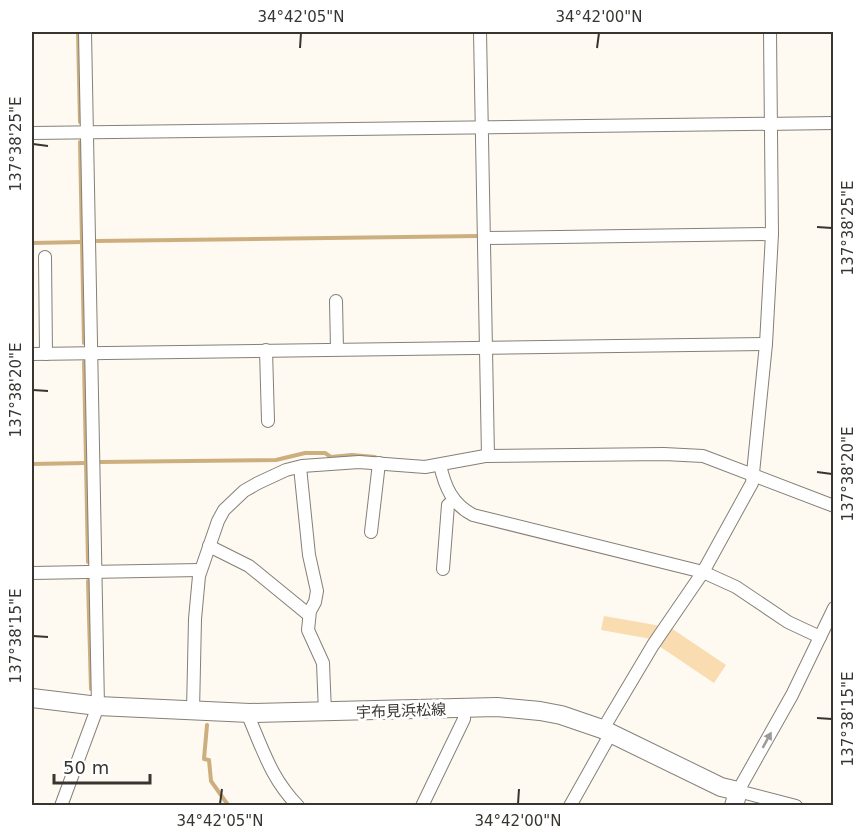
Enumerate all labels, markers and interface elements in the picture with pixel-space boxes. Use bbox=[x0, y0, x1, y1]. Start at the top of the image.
text: 34°42'05"N bbox=[257, 8, 345, 26]
text: 34°42'00"N bbox=[555, 8, 643, 26]
text: 137°38'25"E bbox=[7, 97, 25, 191]
text: 137°38'25"E bbox=[839, 181, 857, 275]
text: 137°38'20"E bbox=[7, 343, 25, 437]
text: 137°38'20"E bbox=[839, 427, 857, 521]
text: 137°38'15"E bbox=[7, 589, 25, 683]
text: 137°38'15"E bbox=[839, 672, 857, 766]
street label: 宇布見浜松線 bbox=[356, 700, 446, 722]
one-way arrow bbox=[762, 731, 772, 748]
scale bar bbox=[54, 747, 150, 785]
text: 50 m bbox=[63, 757, 109, 778]
text: 34°42'05"N bbox=[176, 812, 264, 830]
text: 34°42'00"N bbox=[474, 812, 562, 830]

